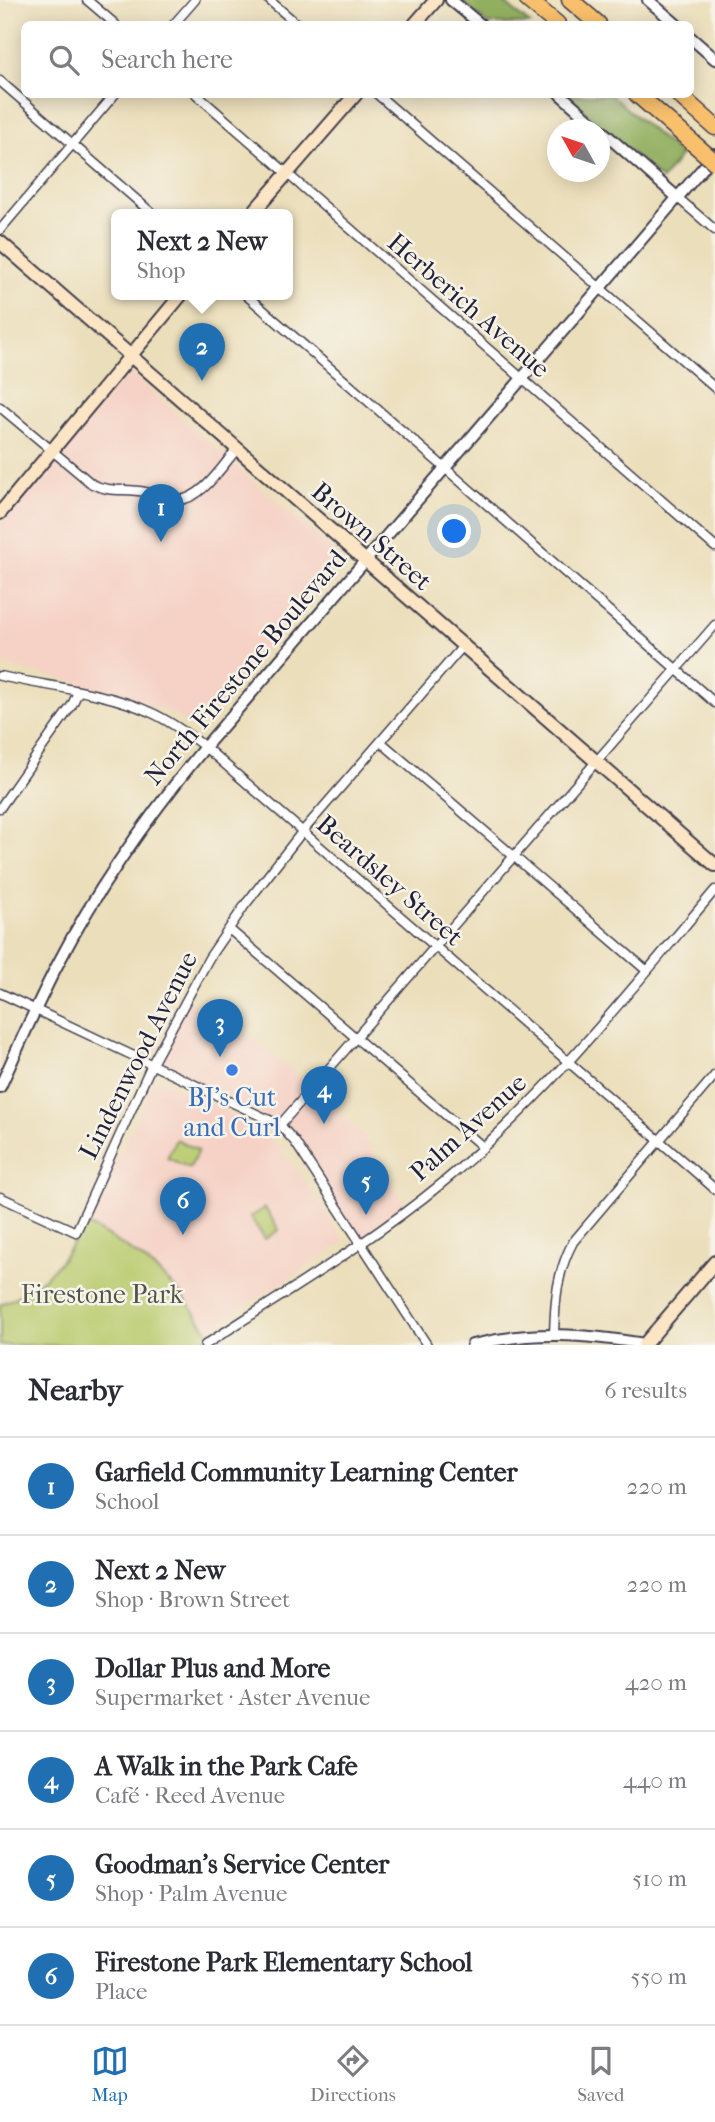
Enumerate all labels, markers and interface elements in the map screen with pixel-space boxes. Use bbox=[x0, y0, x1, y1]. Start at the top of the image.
search box bbox=[21, 21, 694, 98]
icon: search bbox=[45, 41, 83, 79]
text: Search here bbox=[101, 44, 233, 75]
north arrow bbox=[547, 119, 610, 182]
popup bbox=[111, 209, 293, 300]
text: Next 2 New bbox=[137, 226, 267, 257]
street label: Herberich Avenue bbox=[381, 227, 556, 384]
text: Shop bbox=[137, 257, 186, 284]
pin: 2 bbox=[179, 323, 225, 381]
street label: Brown Street bbox=[305, 476, 439, 597]
pin: 1 bbox=[138, 484, 184, 542]
your location bbox=[437, 514, 471, 548]
street label: North Firestone Boulevard bbox=[138, 543, 353, 791]
street label: Beardsley Street bbox=[310, 808, 470, 953]
street label: Lindenwood Avenue bbox=[73, 946, 204, 1164]
pin: 3 bbox=[197, 999, 243, 1057]
marker: BJ's Cut and Curl bbox=[224, 1062, 240, 1078]
pin: 4 bbox=[301, 1066, 347, 1124]
street label: Palm Avenue bbox=[404, 1067, 533, 1188]
place label: BJ's Cut and Curl bbox=[183, 1082, 281, 1143]
pin: 5 bbox=[343, 1157, 389, 1215]
pin: 6 bbox=[160, 1177, 206, 1235]
park label: Firestone Park bbox=[21, 1279, 184, 1310]
text: Nearby bbox=[28, 1373, 123, 1408]
text: 6 results bbox=[604, 1377, 687, 1404]
text: Garfield Community Learning Center bbox=[95, 1457, 518, 1488]
text: 1 bbox=[47, 1473, 55, 1500]
text: 220 m bbox=[627, 1473, 687, 1500]
text: School bbox=[95, 1488, 159, 1515]
text: Next 2 New bbox=[95, 1555, 226, 1586]
text: 2 bbox=[45, 1571, 57, 1598]
text: 220 m bbox=[627, 1571, 687, 1598]
text: Shop · Brown Street bbox=[95, 1586, 290, 1613]
text: Dollar Plus and More bbox=[95, 1653, 330, 1684]
text: 3 bbox=[46, 1669, 56, 1696]
text: 420 m bbox=[625, 1669, 687, 1696]
text: Supermarket · Aster Avenue bbox=[95, 1684, 370, 1711]
text: A Walk in the Park Cafe bbox=[95, 1751, 358, 1782]
text: 4 bbox=[44, 1767, 58, 1794]
text: 440 m bbox=[623, 1767, 687, 1794]
text: Café · Reed Avenue bbox=[95, 1782, 285, 1809]
text: Goodman's Service Center bbox=[95, 1849, 389, 1880]
text: 5 bbox=[46, 1865, 56, 1892]
text: 510 m bbox=[632, 1865, 687, 1892]
text: Shop · Palm Avenue bbox=[95, 1880, 287, 1907]
text: Firestone Park Elementary School bbox=[95, 1947, 472, 1978]
text: 6 bbox=[45, 1963, 57, 1990]
text: 550 m bbox=[631, 1963, 687, 1990]
text: Place bbox=[95, 1978, 147, 2005]
tab: Map bbox=[91, 2042, 129, 2106]
tab: Directions bbox=[310, 2042, 396, 2106]
tab: Saved bbox=[577, 2042, 624, 2106]

